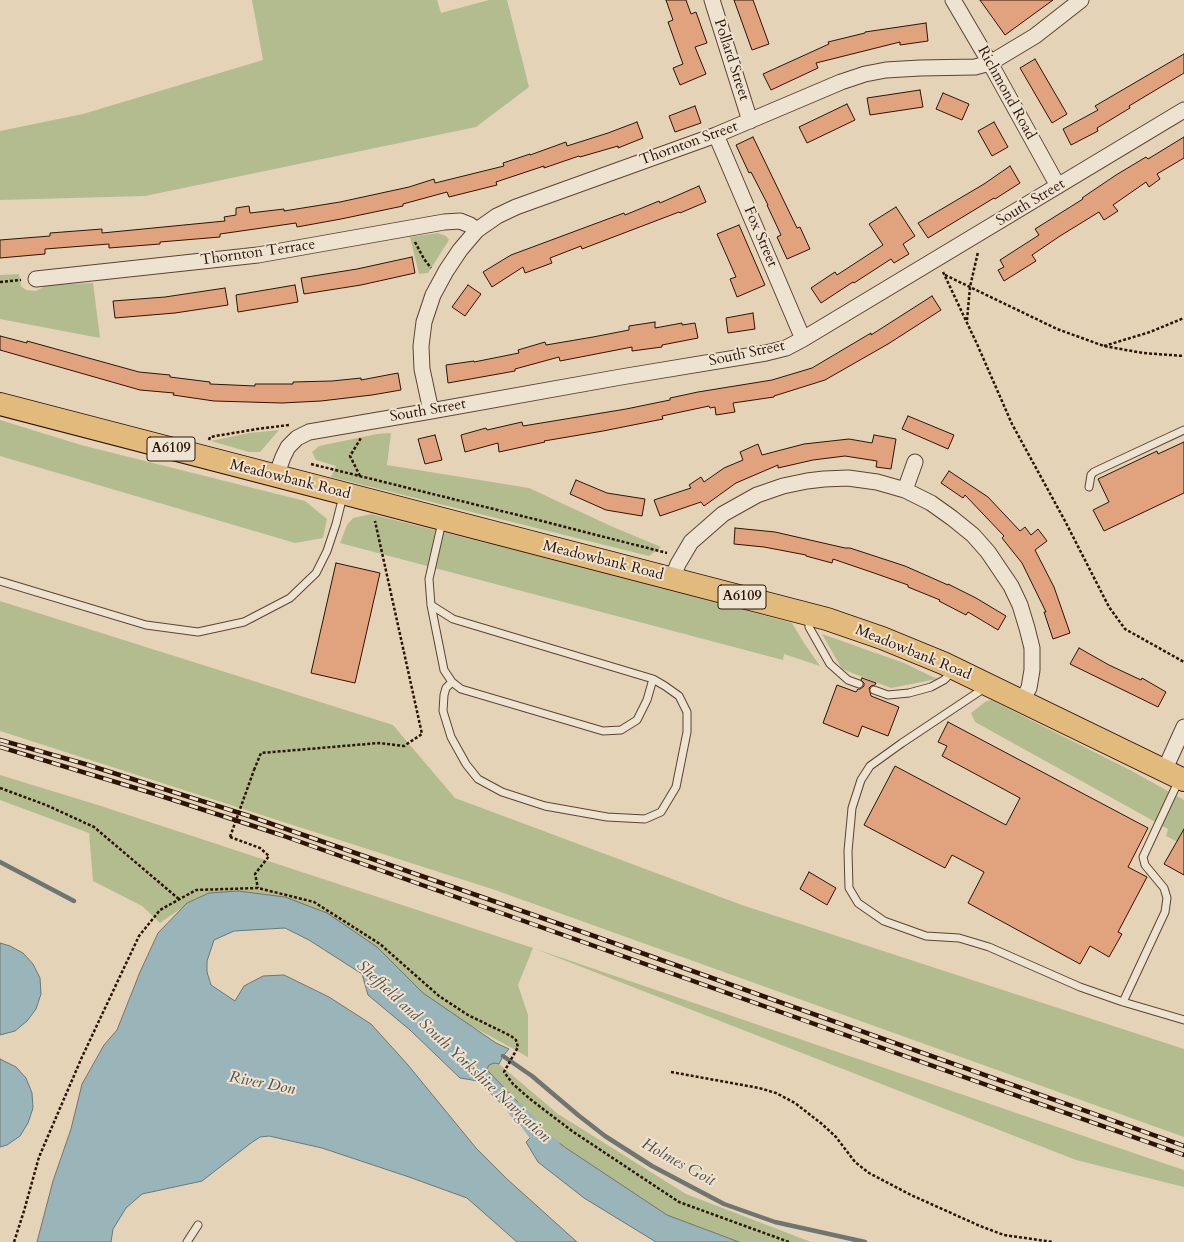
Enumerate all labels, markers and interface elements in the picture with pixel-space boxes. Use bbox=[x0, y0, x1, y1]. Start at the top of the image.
street label: Pollard Street bbox=[709, 17, 753, 103]
street label: Richmond Road bbox=[973, 43, 1039, 143]
street label: Thornton Street bbox=[638, 118, 740, 170]
street label: South Street bbox=[993, 175, 1069, 231]
street label: Fox Street bbox=[739, 204, 781, 270]
street label: Thornton Terrace bbox=[199, 236, 317, 270]
street label: South Street bbox=[707, 337, 787, 371]
street label: South Street bbox=[389, 395, 467, 427]
road number: A6109 bbox=[147, 437, 195, 461]
street label: Meadowbank Road bbox=[228, 456, 352, 504]
street label: Meadowbank Road bbox=[541, 537, 665, 585]
road number: A6109 bbox=[718, 585, 766, 609]
street label: Meadowbank Road bbox=[852, 622, 974, 684]
water label: Sheffield and South Yorkshire Navigation bbox=[352, 957, 554, 1147]
water label: River Don bbox=[227, 1068, 297, 1100]
water label: Holmes Goit bbox=[638, 1135, 718, 1191]

